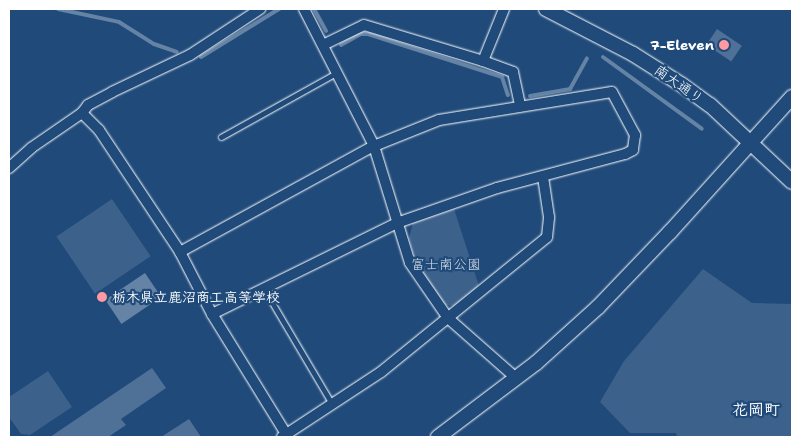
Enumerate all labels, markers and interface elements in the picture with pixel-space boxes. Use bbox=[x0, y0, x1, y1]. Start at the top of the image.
place label: 7-Eleven bbox=[650, 37, 714, 53]
marker: 7-Eleven bbox=[718, 39, 730, 51]
street label: 南大通り bbox=[651, 61, 707, 107]
park label: 富士南公園 bbox=[411, 256, 481, 272]
place label: 栃木県立鹿沼商工高等学校 bbox=[112, 289, 280, 305]
marker: 栃木県立鹿沼商工高等学校 bbox=[96, 291, 108, 303]
district label: 花岡町 bbox=[732, 400, 780, 420]

